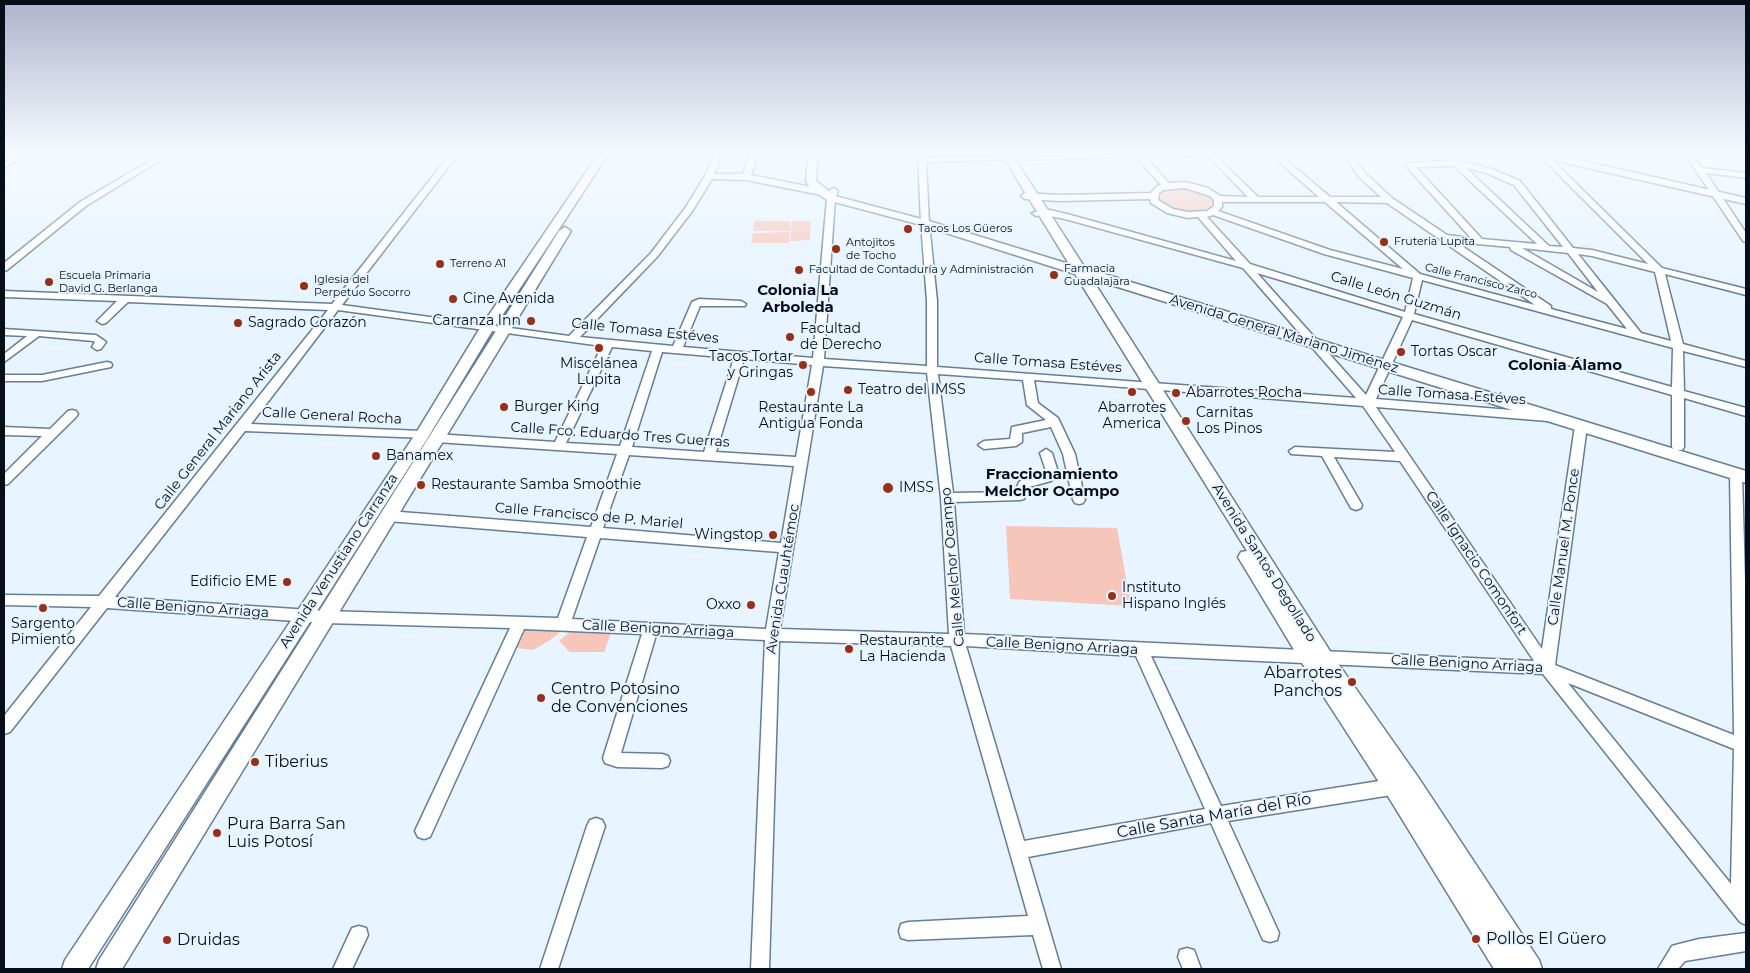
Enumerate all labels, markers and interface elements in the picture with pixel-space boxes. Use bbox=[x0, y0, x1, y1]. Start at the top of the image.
place label: Tacos Los Güeros bbox=[918, 222, 1012, 236]
marker: Tacos Los Güeros bbox=[902, 223, 914, 235]
place label: Fruteria Lupita bbox=[1394, 235, 1475, 249]
place label: Antojitos de Tocho bbox=[846, 236, 896, 262]
marker: Fruteria Lupita bbox=[1378, 236, 1390, 248]
marker: Antojitos de Tocho bbox=[830, 243, 842, 255]
place label: Terreno A1 bbox=[450, 257, 506, 271]
marker: Terreno A1 bbox=[434, 258, 446, 270]
street label: Calle Francisco Zarco bbox=[1423, 261, 1539, 301]
place label: Farmacia Guadalajara bbox=[1064, 262, 1130, 288]
place label: Facultad de Contaduría y Administración bbox=[809, 263, 1034, 277]
marker: Facultad de Contaduría y Administración bbox=[793, 264, 805, 276]
street label: Calle León Guzmán bbox=[1328, 268, 1464, 324]
place label: Escuela Primaria David G. Berlanga bbox=[59, 269, 158, 295]
marker: Farmacia Guadalajara bbox=[1048, 269, 1060, 281]
place label: Iglesia del Perpetuo Socorro bbox=[314, 273, 411, 299]
marker: Escuela Primaria David G. Berlanga bbox=[43, 276, 55, 288]
marker: Iglesia del Perpetuo Socorro bbox=[298, 280, 310, 292]
district label: Colonia La Arboleda bbox=[757, 282, 839, 317]
place label: Cine Avenida bbox=[463, 291, 555, 307]
street label: Avenida General Mariano Jiménez bbox=[1168, 291, 1400, 377]
marker: Cine Avenida bbox=[447, 293, 459, 305]
place label: Carranza Inn bbox=[432, 313, 521, 329]
place label: Sagrado Corazón bbox=[248, 315, 367, 331]
marker: Carranza Inn bbox=[525, 315, 537, 327]
street label: Calle Tomasa Estéves bbox=[570, 315, 720, 347]
marker: Sagrado Corazón bbox=[232, 317, 244, 329]
place label: Facultad de Derecho bbox=[800, 321, 882, 354]
marker: Facultad de Derecho bbox=[784, 331, 796, 343]
marker: Miscelánea Lupita bbox=[593, 342, 605, 354]
place label: Tortas Oscar bbox=[1411, 344, 1497, 360]
marker: Tortas Oscar bbox=[1395, 346, 1407, 358]
street label: Calle General Mariano Arista bbox=[151, 348, 285, 514]
place label: Tacos Tortar y Gringas bbox=[709, 349, 793, 382]
street label: Calle Tomasa Estéves bbox=[974, 349, 1122, 377]
place label: Miscelánea Lupita bbox=[560, 356, 638, 388]
district label: Colonia Álamo bbox=[1508, 357, 1622, 375]
marker: Tacos Tortar y Gringas bbox=[797, 359, 809, 371]
street label: Calle Tomasa Estéves bbox=[1378, 381, 1526, 409]
place label: Teatro del IMSS bbox=[858, 382, 966, 398]
marker: Teatro del IMSS bbox=[842, 384, 854, 396]
place label: Abarrotes Rocha bbox=[1186, 385, 1302, 401]
marker: Restaurante La Antigua Fonda bbox=[805, 386, 817, 398]
marker: Abarrotes America bbox=[1126, 386, 1138, 398]
marker: Abarrotes Rocha bbox=[1170, 387, 1182, 399]
place label: Burger King bbox=[514, 399, 600, 415]
place label: Restaurante La Antigua Fonda bbox=[758, 400, 864, 432]
place label: Abarrotes America bbox=[1098, 400, 1166, 432]
marker: Burger King bbox=[498, 401, 510, 413]
street label: Calle General Rocha bbox=[262, 404, 402, 428]
place label: Carnitas Los Pinos bbox=[1196, 405, 1262, 438]
marker: Carnitas Los Pinos bbox=[1180, 415, 1192, 427]
street label: Calle Fco. Eduardo Tres Guerras bbox=[510, 419, 730, 451]
place label: Banamex bbox=[386, 448, 453, 464]
marker: Banamex bbox=[370, 450, 382, 462]
district label: Fraccionamiento Melchor Ocampo bbox=[985, 466, 1119, 501]
street label: Calle Manuel M. Ponce bbox=[1545, 467, 1583, 627]
street label: Avenida Venustiano Carranza bbox=[276, 471, 402, 651]
place label: Restaurante Samba Smoothie bbox=[431, 477, 641, 493]
marker: Restaurante Samba Smoothie bbox=[415, 479, 427, 491]
place label: IMSS bbox=[899, 480, 934, 496]
marker: IMSS bbox=[881, 481, 895, 495]
street label: Avenida Santos Degollado bbox=[1208, 481, 1320, 645]
street label: Calle Melchor Ocampo bbox=[938, 487, 968, 647]
street label: Calle Ignacio Comonfort bbox=[1422, 488, 1530, 638]
street label: Calle Francisco de P. Mariel bbox=[494, 499, 684, 533]
street label: Avenida Cuauhtémoc bbox=[763, 503, 803, 655]
place label: Wingstop bbox=[694, 527, 763, 543]
marker: Wingstop bbox=[767, 529, 779, 541]
place label: Edificio EME bbox=[190, 574, 277, 590]
marker: Edificio EME bbox=[281, 576, 293, 588]
place label: Instituto Hispano Inglés bbox=[1122, 580, 1226, 612]
marker: Instituto Hispano Inglés bbox=[1106, 590, 1118, 602]
street label: Calle Benigno Arriaga bbox=[116, 594, 270, 622]
place label: Oxxo bbox=[706, 597, 741, 613]
marker: Oxxo bbox=[745, 599, 757, 611]
marker: Sargento Pimiento bbox=[37, 602, 49, 614]
place label: Sargento Pimiento bbox=[11, 616, 75, 648]
street label: Calle Benigno Arriaga bbox=[581, 617, 735, 641]
place label: Restaurante La Hacienda bbox=[859, 633, 946, 666]
street label: Calle Benigno Arriaga bbox=[985, 634, 1139, 658]
marker: Restaurante La Hacienda bbox=[843, 643, 855, 655]
street label: Calle Benigno Arriaga bbox=[1390, 652, 1544, 676]
place label: Abarrotes Panchos bbox=[1264, 663, 1342, 701]
marker: Abarrotes Panchos bbox=[1346, 676, 1358, 688]
place label: Centro Potosino de Convenciones bbox=[551, 679, 688, 717]
marker: Centro Potosino de Convenciones bbox=[535, 692, 547, 704]
place label: Tiberius bbox=[265, 752, 328, 772]
marker: Tiberius bbox=[249, 756, 261, 768]
street label: Calle Santa María del Río bbox=[1115, 789, 1313, 843]
place label: Pura Barra San Luis Potosí bbox=[227, 814, 346, 852]
marker: Pura Barra San Luis Potosí bbox=[211, 827, 223, 839]
place label: Pollos El Güero bbox=[1486, 929, 1606, 949]
place label: Druidas bbox=[177, 930, 240, 950]
marker: Pollos El Güero bbox=[1470, 933, 1482, 945]
marker: Druidas bbox=[161, 934, 173, 946]

